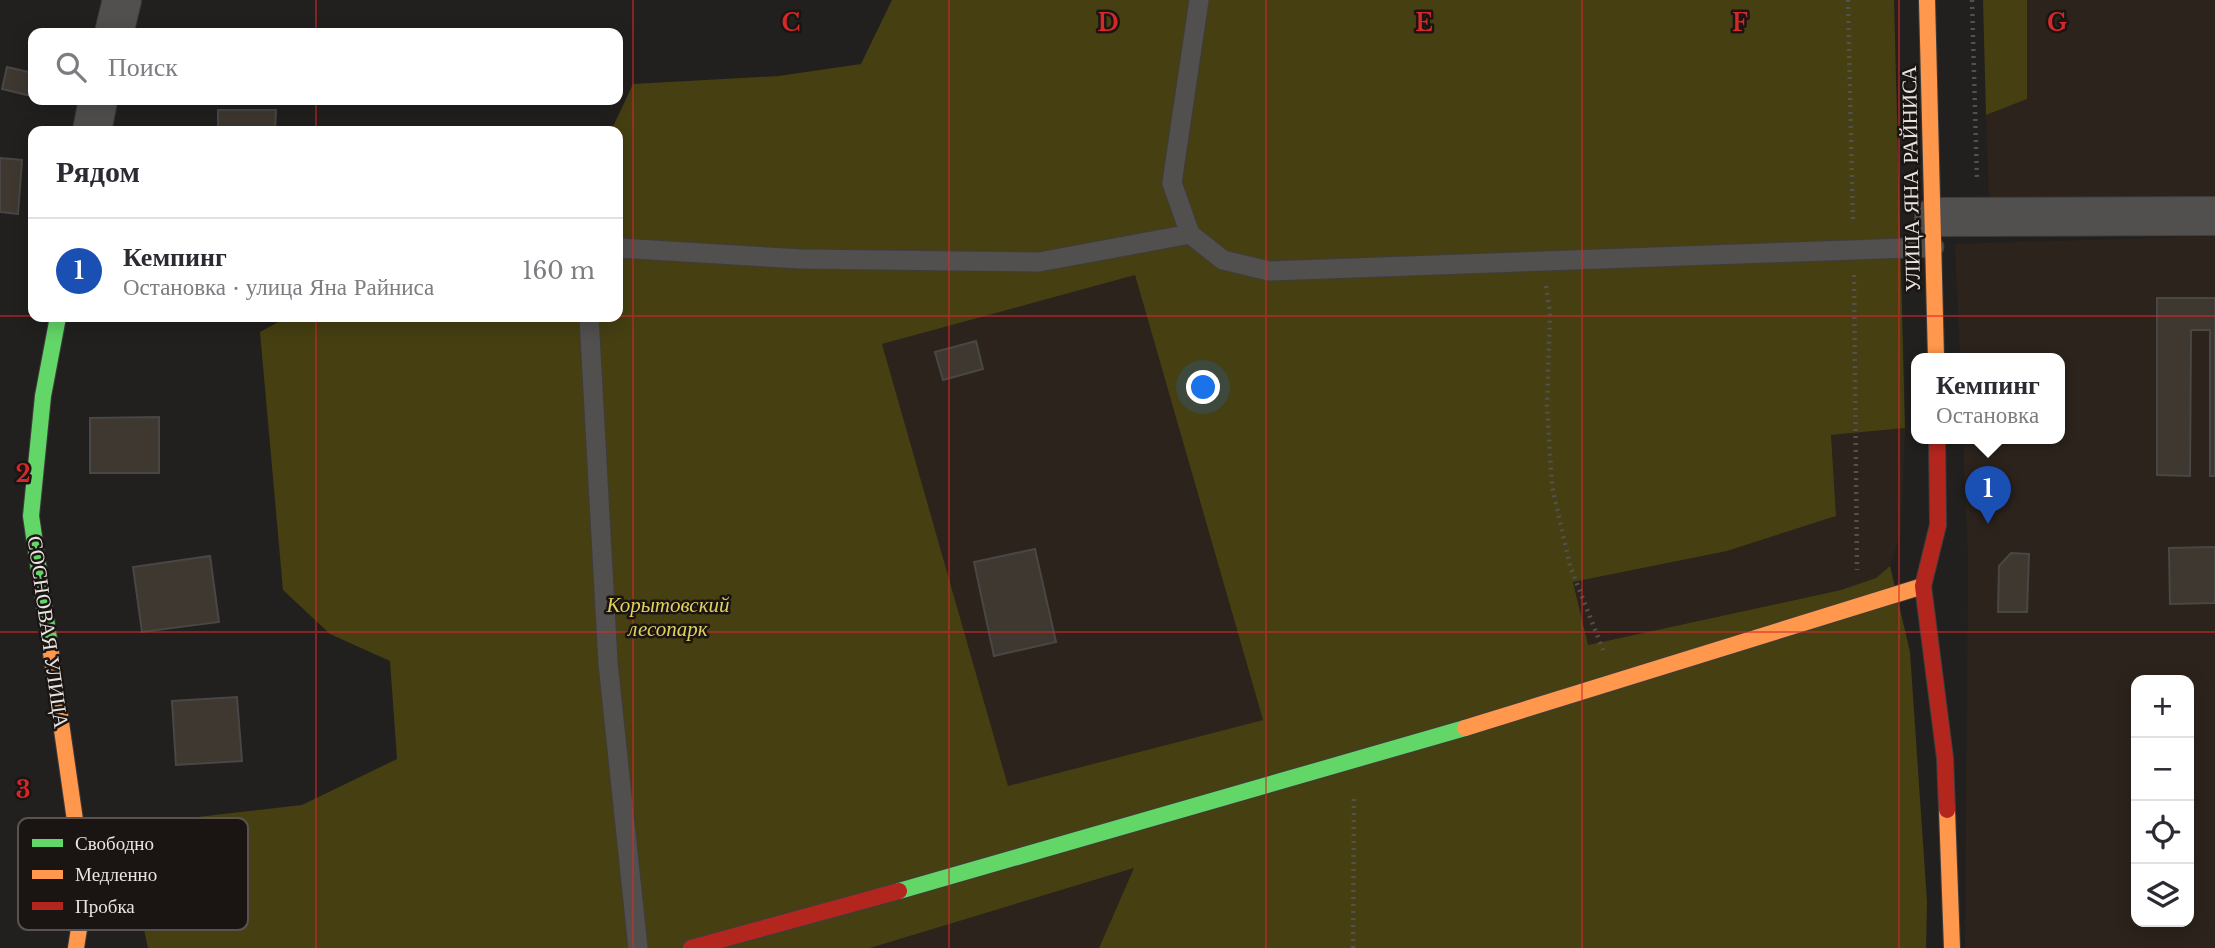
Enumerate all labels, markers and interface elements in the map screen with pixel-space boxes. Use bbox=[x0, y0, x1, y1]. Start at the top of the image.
text: C bbox=[782, 9, 800, 37]
text: D bbox=[1097, 9, 1119, 37]
text: E bbox=[1415, 9, 1433, 37]
text: F bbox=[1732, 9, 1748, 37]
text: G bbox=[2047, 9, 2067, 37]
search box bbox=[28, 28, 623, 105]
icon: search bbox=[52, 48, 90, 86]
text: Поиск bbox=[108, 51, 178, 83]
street label: УЛИЦА ЯНА РАЙНИСА bbox=[1896, 65, 1926, 292]
text: Рядом bbox=[56, 153, 140, 190]
text: Кемпинг bbox=[123, 241, 227, 273]
text: 1 bbox=[74, 257, 84, 285]
text: 160 m bbox=[522, 257, 595, 285]
text: Остановка · улица Яна Райниса bbox=[123, 273, 434, 301]
popup bbox=[1911, 353, 2065, 444]
text: Кемпинг bbox=[1936, 369, 2040, 401]
your location bbox=[1186, 370, 1220, 404]
text: Остановка bbox=[1936, 401, 2039, 429]
text: 2 bbox=[16, 460, 30, 488]
pin: 1 bbox=[1965, 466, 2011, 524]
street label: СОСНОВАЯ УЛИЦА bbox=[22, 534, 74, 731]
park label: Корытовский лесопарк bbox=[605, 592, 730, 642]
map controls bbox=[2131, 675, 2194, 927]
button: + bbox=[2131, 675, 2194, 738]
button: − bbox=[2131, 738, 2194, 801]
text: 3 bbox=[16, 776, 30, 804]
button: locate bbox=[2131, 801, 2194, 864]
legend bbox=[18, 818, 248, 930]
text: Свободно bbox=[75, 832, 154, 855]
text: Медленно bbox=[75, 863, 157, 886]
button: layers bbox=[2131, 864, 2194, 927]
text: Пробка bbox=[75, 895, 135, 918]

